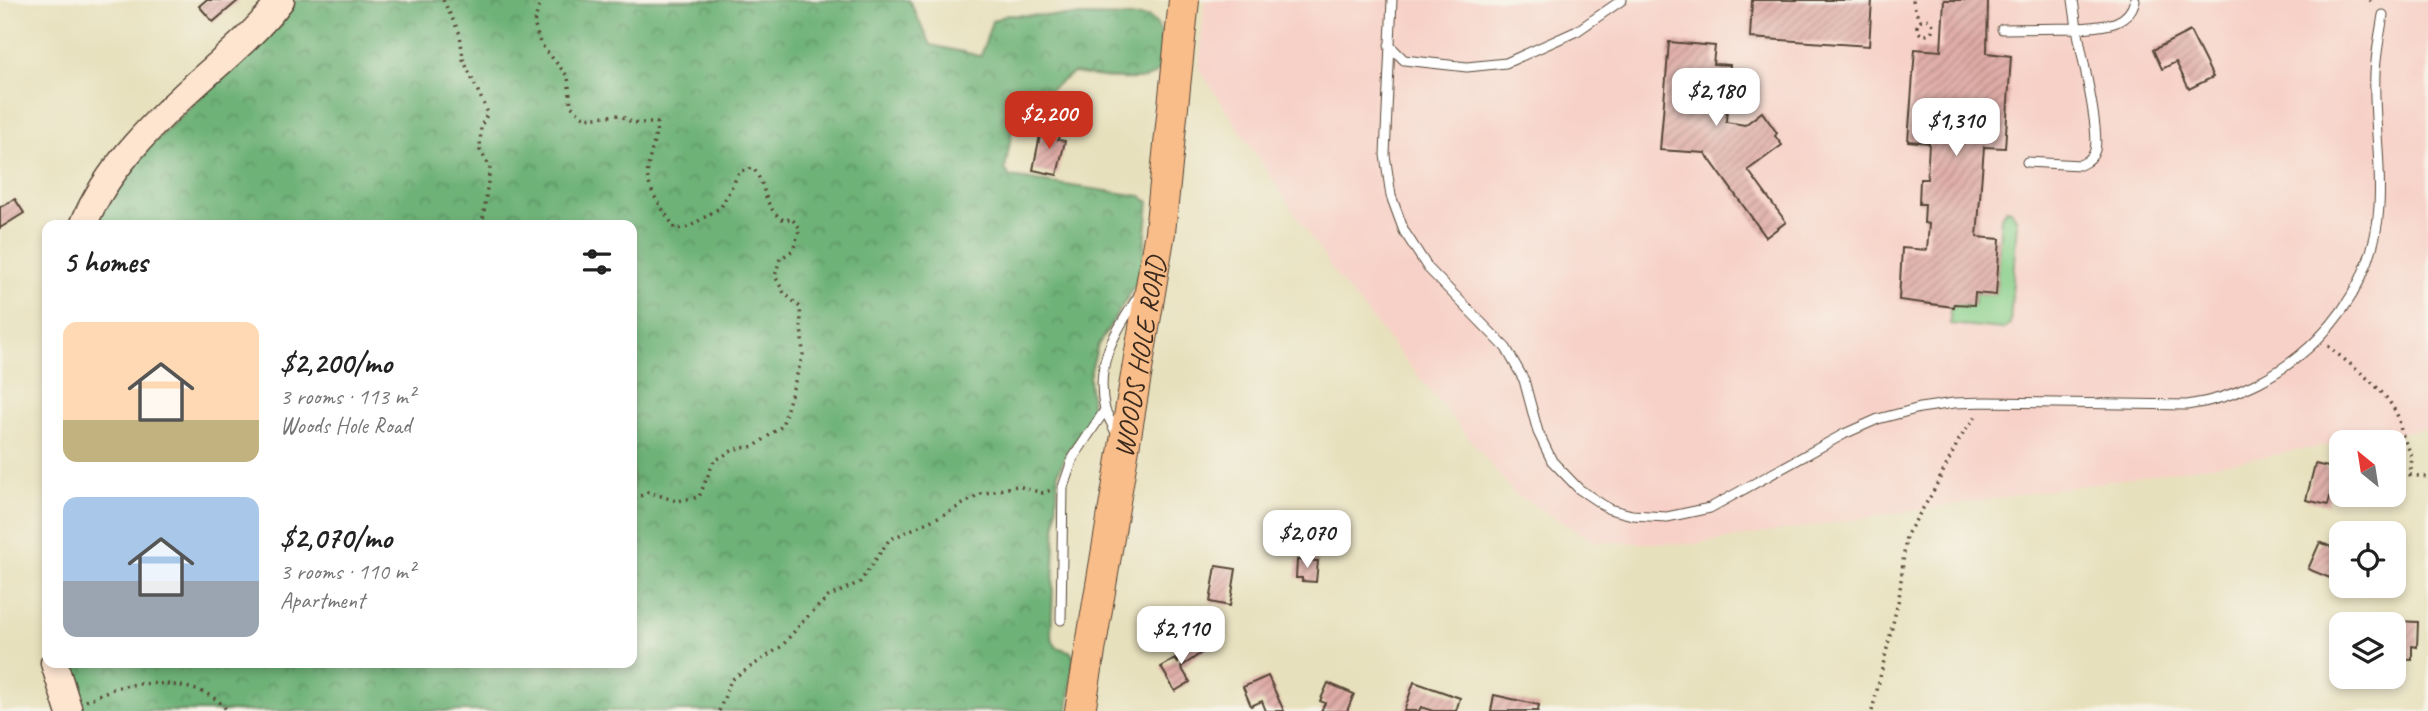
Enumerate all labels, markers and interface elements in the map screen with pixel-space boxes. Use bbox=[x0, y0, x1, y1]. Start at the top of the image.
pin: $2,180 bbox=[1659, 68, 1773, 128]
text: $2,180 bbox=[1688, 76, 1744, 105]
pin: $2,200 bbox=[992, 92, 1106, 151]
text: $2,200 bbox=[1021, 99, 1077, 128]
pin: $1,310 bbox=[1899, 99, 2013, 158]
text: $1,310 bbox=[1928, 106, 1984, 135]
text: 5 homes bbox=[63, 243, 147, 281]
icon: filters bbox=[578, 243, 616, 281]
street label: WOODS HOLE ROAD bbox=[1105, 251, 1174, 460]
text: $2,200/mo bbox=[280, 344, 392, 382]
icon: home bbox=[119, 350, 203, 434]
text: 3 rooms · 113 m² bbox=[280, 382, 415, 411]
text: Woods Hole Road bbox=[280, 411, 411, 440]
north arrow bbox=[2329, 430, 2406, 508]
map controls bbox=[2329, 430, 2406, 689]
pin: $2,070 bbox=[1250, 510, 1364, 570]
text: $2,070 bbox=[1279, 518, 1335, 547]
text: $2,070/mo bbox=[280, 519, 392, 557]
button: locate bbox=[2329, 521, 2406, 598]
icon: home bbox=[119, 525, 203, 609]
text: 3 rooms · 110 m² bbox=[280, 557, 415, 586]
text: Apartment bbox=[280, 586, 365, 615]
pin: $2,110 bbox=[1124, 606, 1238, 666]
button: layers bbox=[2329, 612, 2406, 689]
text: $2,110 bbox=[1153, 614, 1209, 643]

